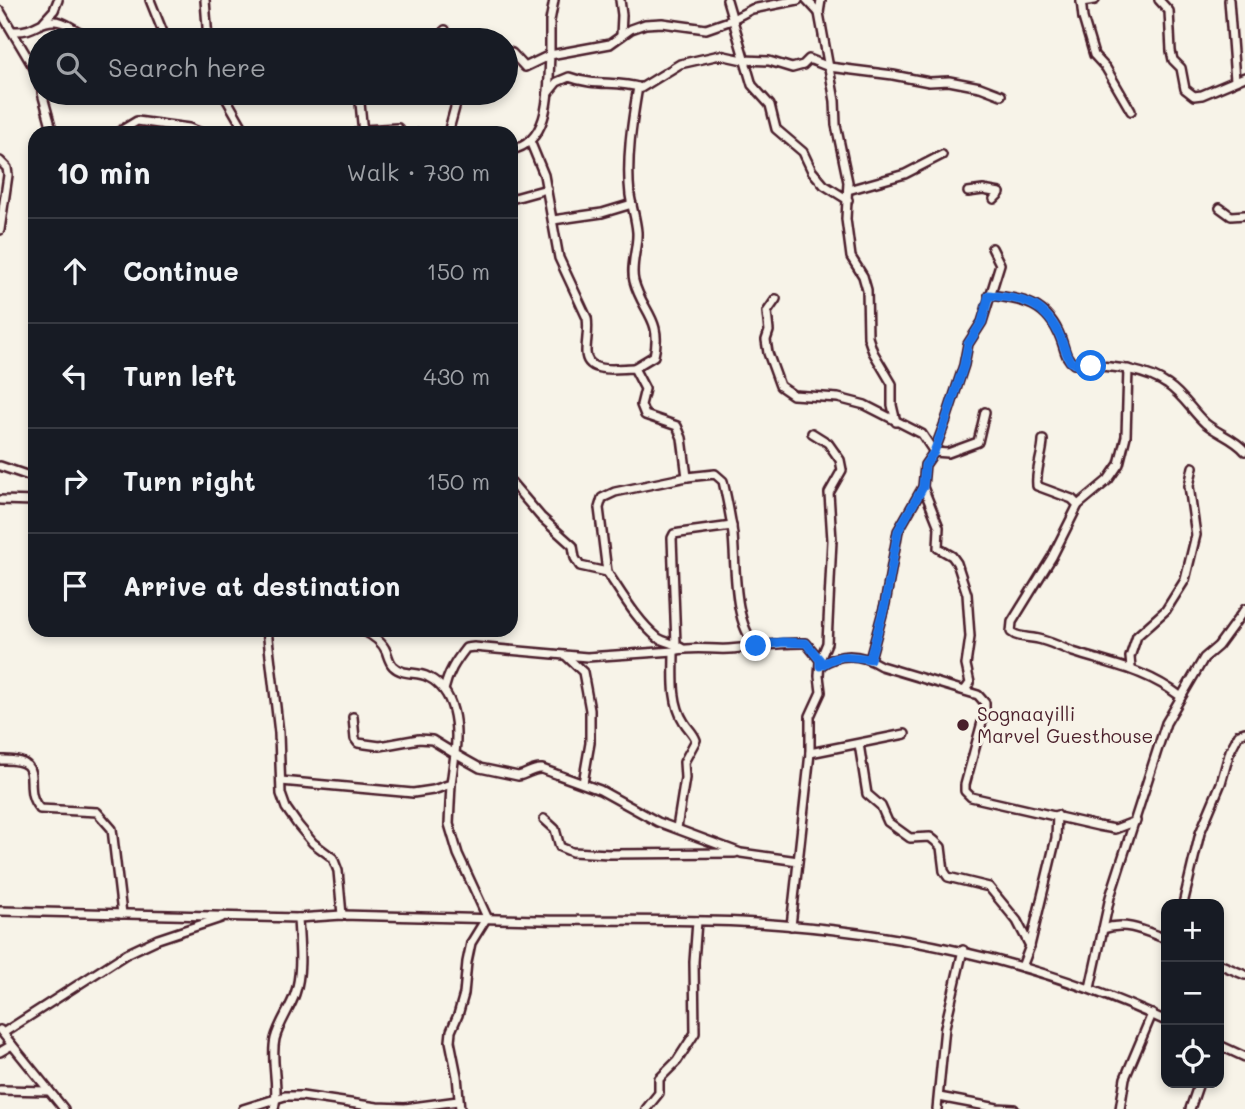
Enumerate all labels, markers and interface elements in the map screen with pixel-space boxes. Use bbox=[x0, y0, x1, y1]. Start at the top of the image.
search box bbox=[28, 28, 518, 105]
icon: search bbox=[52, 48, 90, 86]
text: Search here bbox=[108, 50, 266, 84]
text: 10 min bbox=[56, 152, 151, 192]
text: Walk · 730 m bbox=[347, 157, 490, 187]
icon: ahead bbox=[56, 252, 94, 290]
text: Continue bbox=[123, 254, 239, 288]
text: 150 m bbox=[426, 256, 490, 286]
route start bbox=[1075, 350, 1106, 381]
icon: left bbox=[56, 357, 94, 395]
text: Turn left bbox=[123, 359, 236, 393]
text: 430 m bbox=[423, 361, 490, 391]
icon: right bbox=[56, 462, 94, 500]
text: Turn right bbox=[123, 464, 256, 498]
text: 150 m bbox=[426, 466, 490, 496]
icon: arrive bbox=[56, 567, 94, 605]
text: Arrive at destination bbox=[123, 569, 400, 603]
route end bbox=[740, 630, 771, 661]
place label: Sognaayilli Marvel Guesthouse bbox=[977, 701, 1153, 748]
marker: Sognaayilli Marvel Guesthouse bbox=[955, 717, 971, 733]
map controls bbox=[1161, 899, 1224, 1088]
button: + bbox=[1161, 899, 1224, 962]
button: − bbox=[1161, 962, 1224, 1025]
button: locate bbox=[1161, 1025, 1224, 1088]

